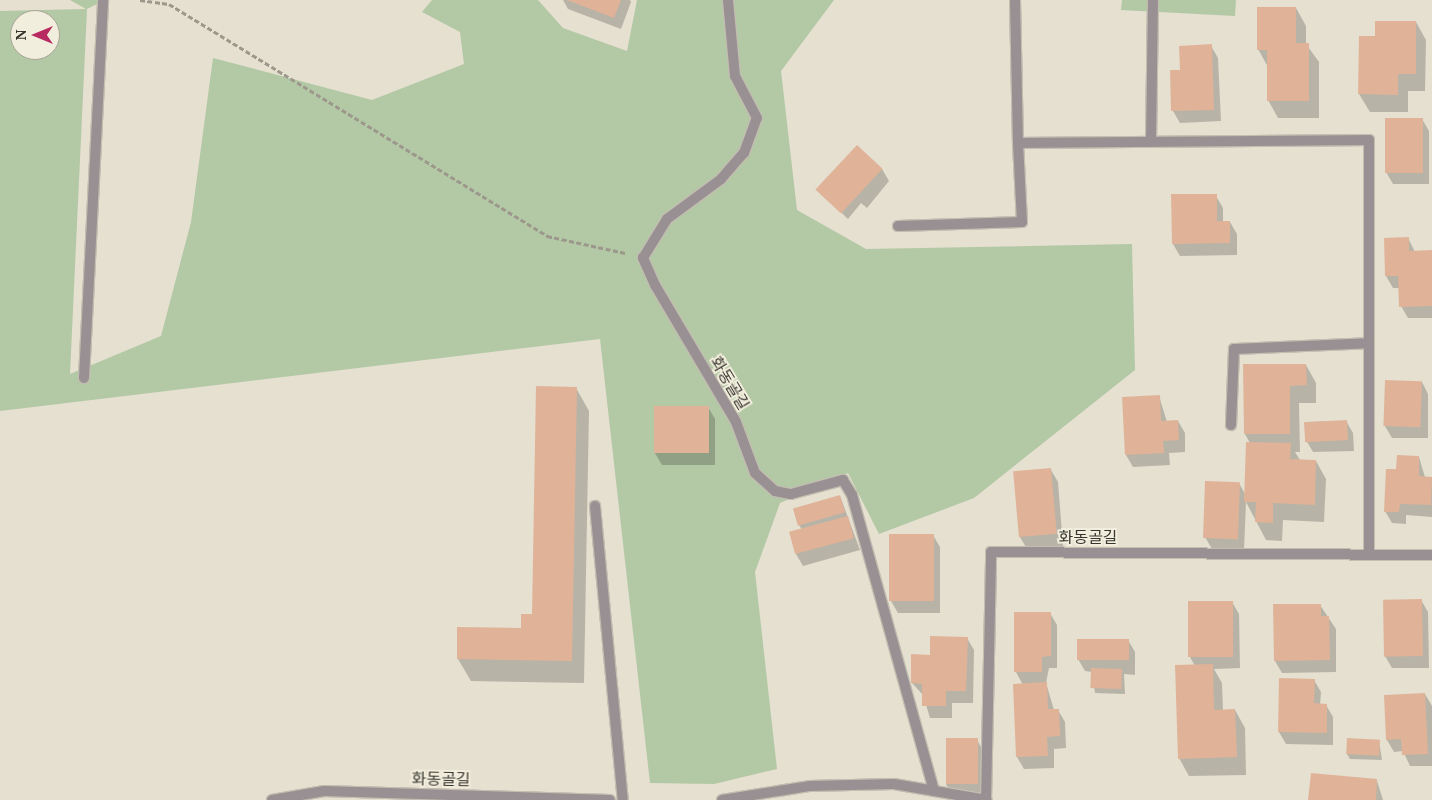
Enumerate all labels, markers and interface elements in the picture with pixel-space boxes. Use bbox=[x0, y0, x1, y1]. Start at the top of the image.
north arrow bbox=[10, 10, 60, 60]
text: N bbox=[11, 29, 30, 41]
street label: 화동골길 bbox=[707, 353, 753, 413]
street label: 화동골길 bbox=[1059, 527, 1117, 547]
street label: 화동골길 bbox=[411, 769, 471, 789]

